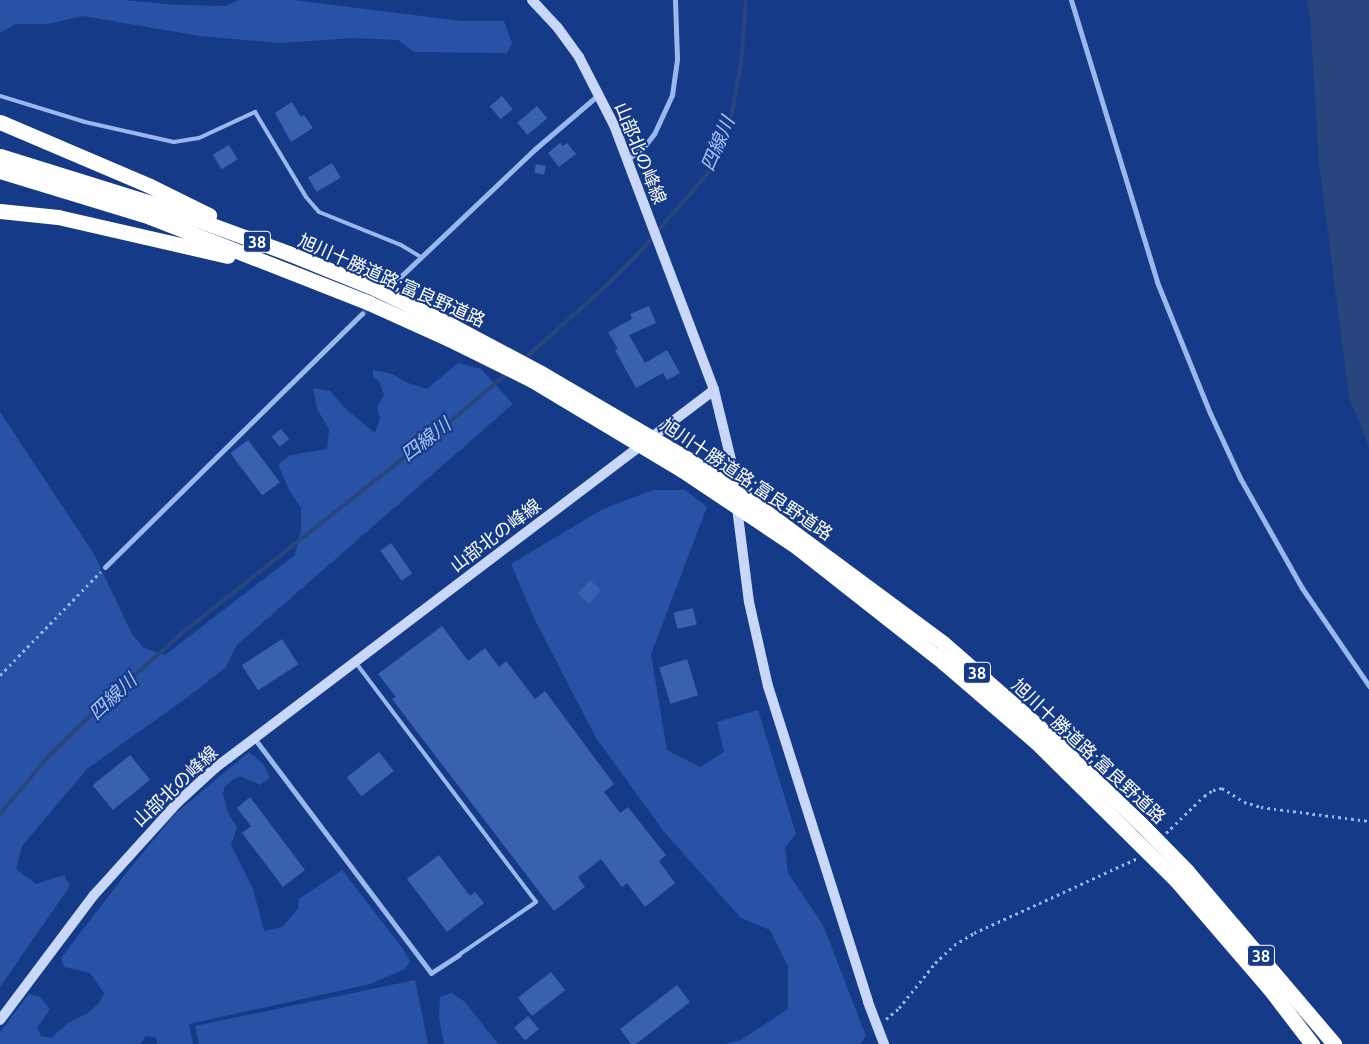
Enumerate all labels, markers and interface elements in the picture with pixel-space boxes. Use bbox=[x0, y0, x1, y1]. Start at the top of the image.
street label: 山部北の峰線 bbox=[611, 99, 671, 207]
water label: 四線川 bbox=[696, 113, 740, 175]
road number: 38 bbox=[242, 228, 272, 256]
street label: 旭川十勝道路;富良野道路 bbox=[295, 229, 489, 331]
water label: 四線川 bbox=[397, 413, 455, 467]
street label: 旭川十勝道路;富良野道路 bbox=[657, 413, 837, 545]
street label: 山部北の峰線 bbox=[445, 494, 545, 576]
road number: 38 bbox=[962, 660, 992, 686]
water label: 四線川 bbox=[84, 669, 142, 725]
street label: 旭川十勝道路;富良野道路 bbox=[1008, 674, 1170, 828]
street label: 山部北の峰線 bbox=[128, 741, 222, 831]
road number: 38 bbox=[1246, 942, 1276, 969]

